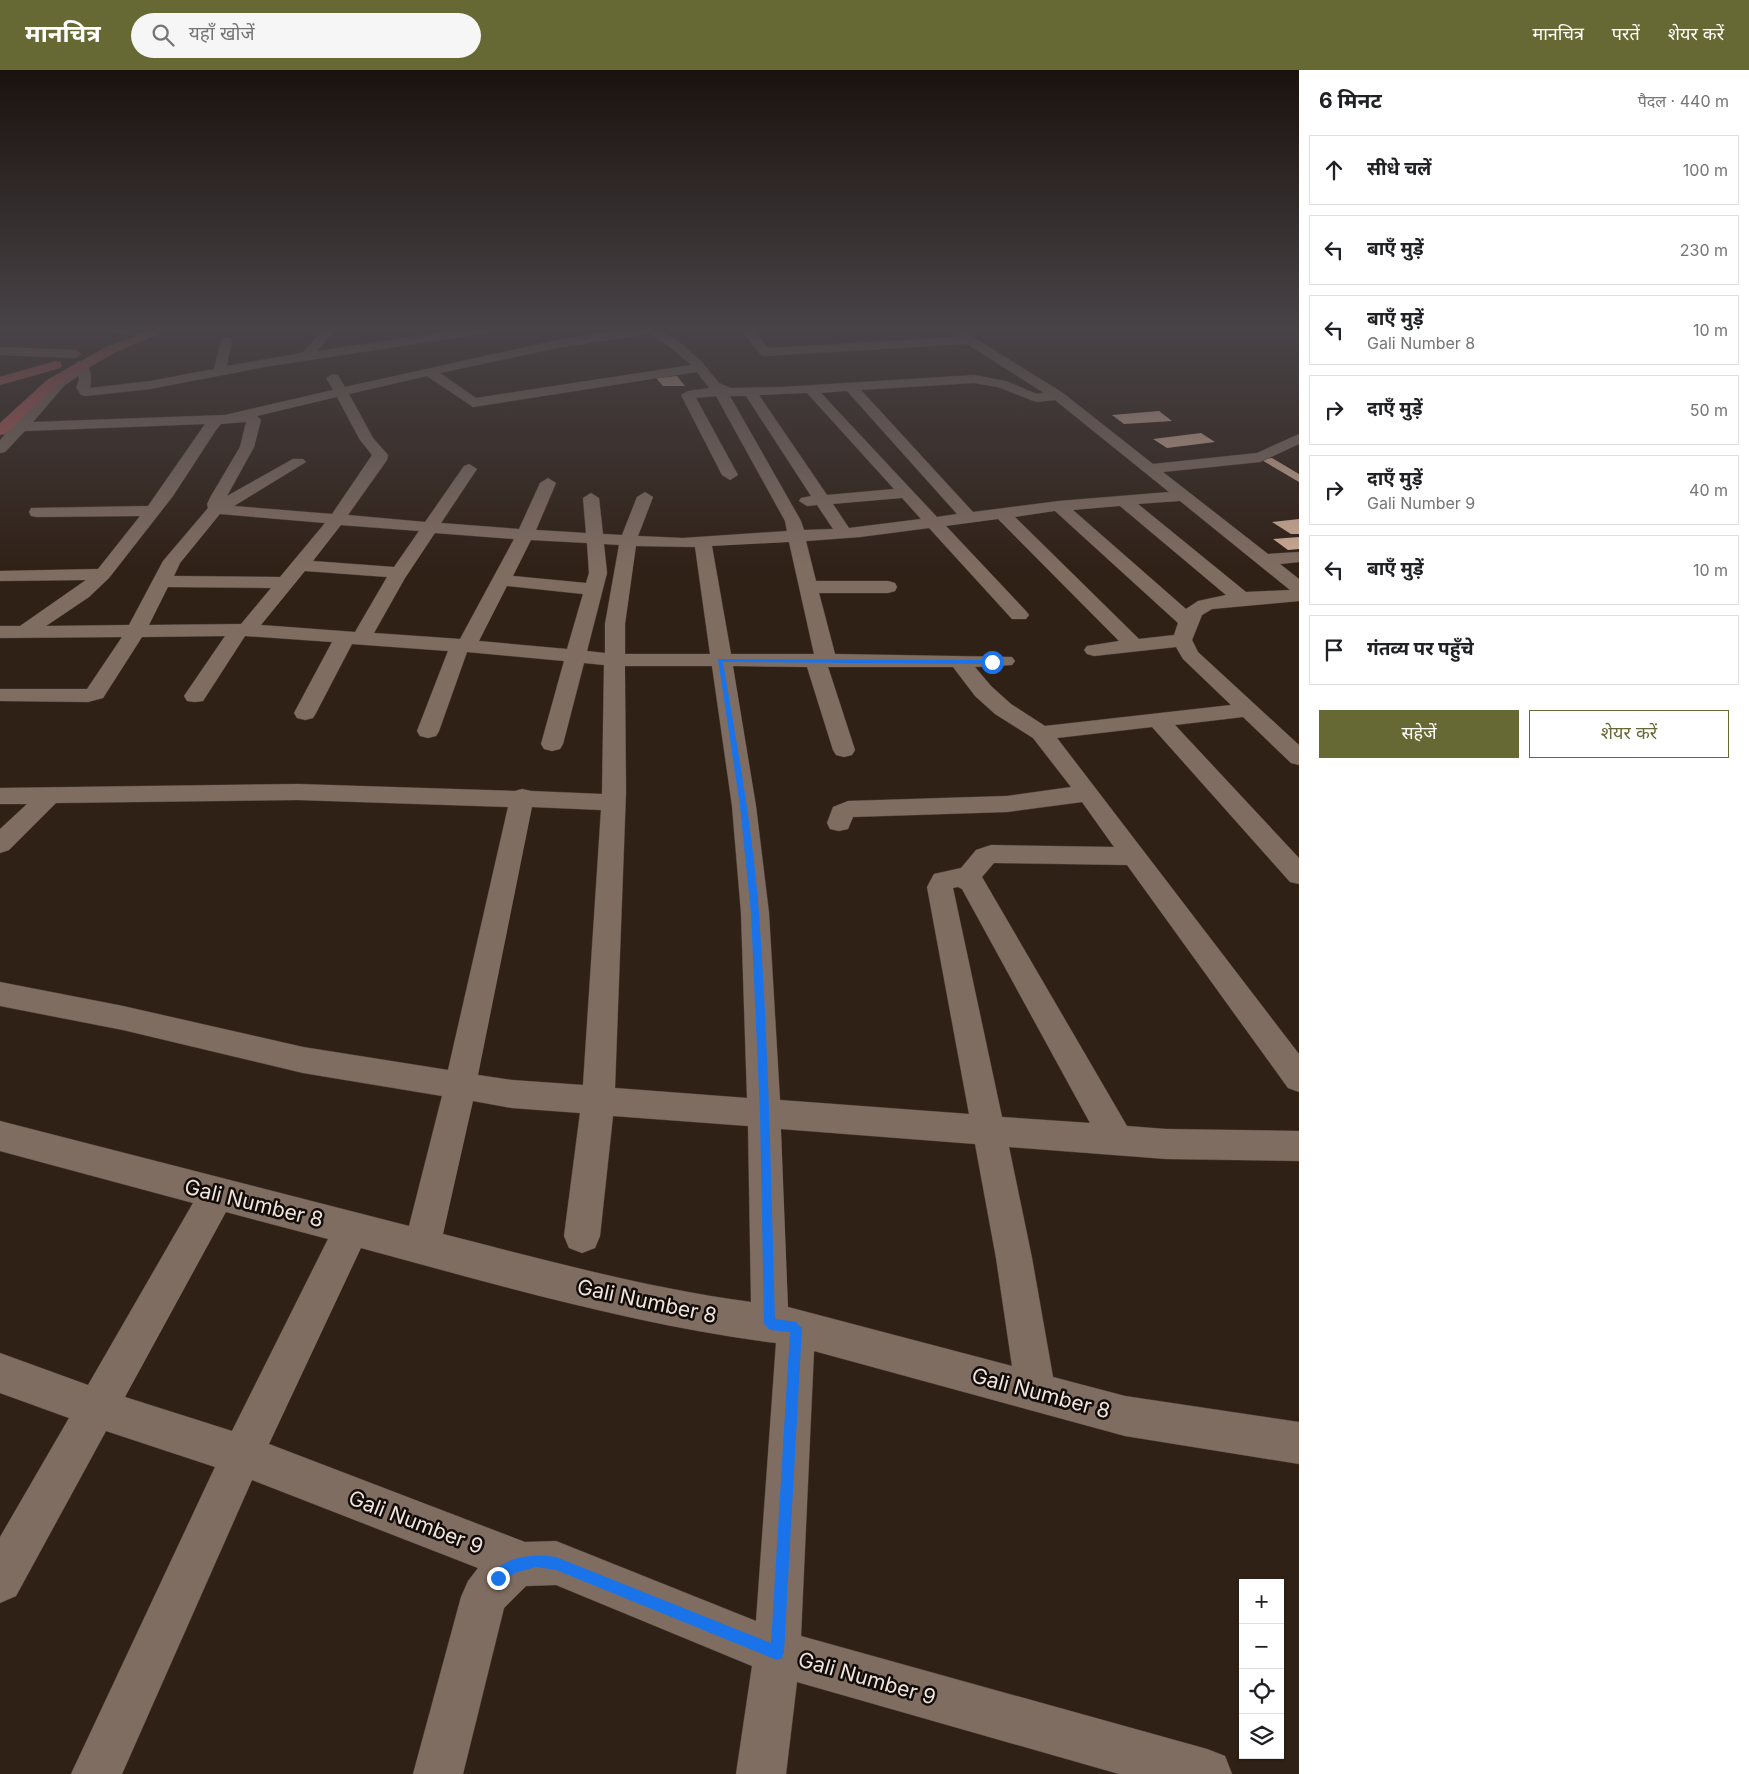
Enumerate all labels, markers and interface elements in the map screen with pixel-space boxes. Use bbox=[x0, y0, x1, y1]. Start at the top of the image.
search box bbox=[131, 13, 481, 58]
text: मानचित्र bbox=[25, 19, 101, 48]
icon: search bbox=[149, 21, 177, 49]
text: यहाँ खोजें bbox=[189, 22, 255, 45]
text: मानचित्र bbox=[1532, 23, 1584, 44]
text: परतें bbox=[1612, 23, 1640, 44]
text: शेयर करें bbox=[1668, 23, 1724, 44]
text: 6 मिनट bbox=[1319, 88, 1382, 113]
text: पैदल · 440 m bbox=[1638, 91, 1729, 111]
icon: ahead bbox=[1320, 156, 1348, 184]
text: सीधे चलें bbox=[1367, 157, 1431, 180]
text: 100 m bbox=[1683, 160, 1728, 180]
icon: left bbox=[1320, 236, 1348, 264]
text: बाएँ मुड़ें bbox=[1367, 237, 1424, 260]
text: 230 m bbox=[1680, 240, 1728, 260]
text: बाएँ मुड़ें bbox=[1367, 307, 1424, 330]
icon: left bbox=[1320, 316, 1348, 344]
text: 10 m bbox=[1693, 320, 1728, 340]
text: Gali Number 8 bbox=[1367, 333, 1475, 353]
icon: right bbox=[1320, 396, 1348, 424]
text: दाएँ मुड़ें bbox=[1367, 397, 1423, 420]
text: 50 m bbox=[1690, 400, 1728, 420]
text: दाएँ मुड़ें bbox=[1367, 467, 1423, 490]
icon: right bbox=[1320, 476, 1348, 504]
text: 40 m bbox=[1689, 480, 1728, 500]
text: Gali Number 9 bbox=[1367, 493, 1475, 513]
icon: left bbox=[1320, 556, 1348, 584]
text: बाएँ मुड़ें bbox=[1367, 557, 1424, 580]
text: 10 m bbox=[1693, 560, 1728, 580]
icon: arrive bbox=[1320, 636, 1348, 664]
text: गंतव्य पर पहुँचे bbox=[1367, 637, 1474, 660]
route start bbox=[981, 651, 1004, 674]
button: सहेजें bbox=[1319, 710, 1519, 758]
button: शेयर करें bbox=[1529, 710, 1729, 758]
street label: Gali Number 8 bbox=[182, 1174, 326, 1232]
street label: Gali Number 8 bbox=[575, 1274, 719, 1328]
street label: Gali Number 8 bbox=[969, 1363, 1113, 1423]
street label: Gali Number 9 bbox=[345, 1485, 487, 1559]
route end bbox=[487, 1567, 510, 1590]
map controls bbox=[1239, 1579, 1284, 1759]
button: + bbox=[1239, 1579, 1284, 1624]
button: − bbox=[1239, 1624, 1284, 1669]
street label: Gali Number 9 bbox=[795, 1646, 939, 1710]
button: locate bbox=[1239, 1669, 1284, 1714]
button: layers bbox=[1239, 1714, 1284, 1759]

